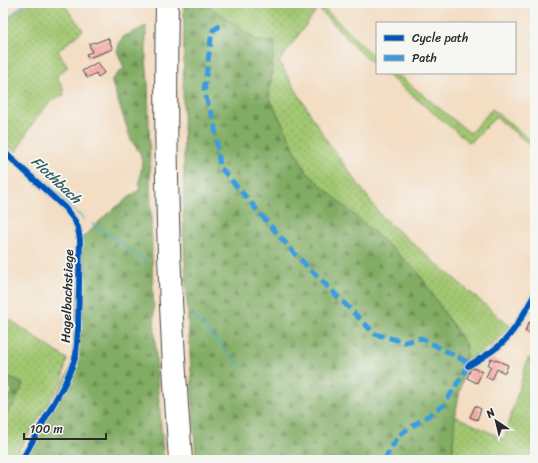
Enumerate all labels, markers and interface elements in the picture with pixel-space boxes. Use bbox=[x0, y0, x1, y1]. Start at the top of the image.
legend bbox=[376, 22, 516, 74]
text: Cycle path bbox=[412, 27, 468, 49]
text: Path bbox=[412, 47, 437, 69]
water label: Flothbach bbox=[25, 150, 88, 211]
street label: Hagelbachstiege bbox=[54, 249, 80, 343]
north arrow bbox=[476, 401, 516, 441]
text: N bbox=[481, 403, 499, 424]
scale bar bbox=[24, 415, 106, 441]
text: 100 m bbox=[30, 418, 63, 440]

